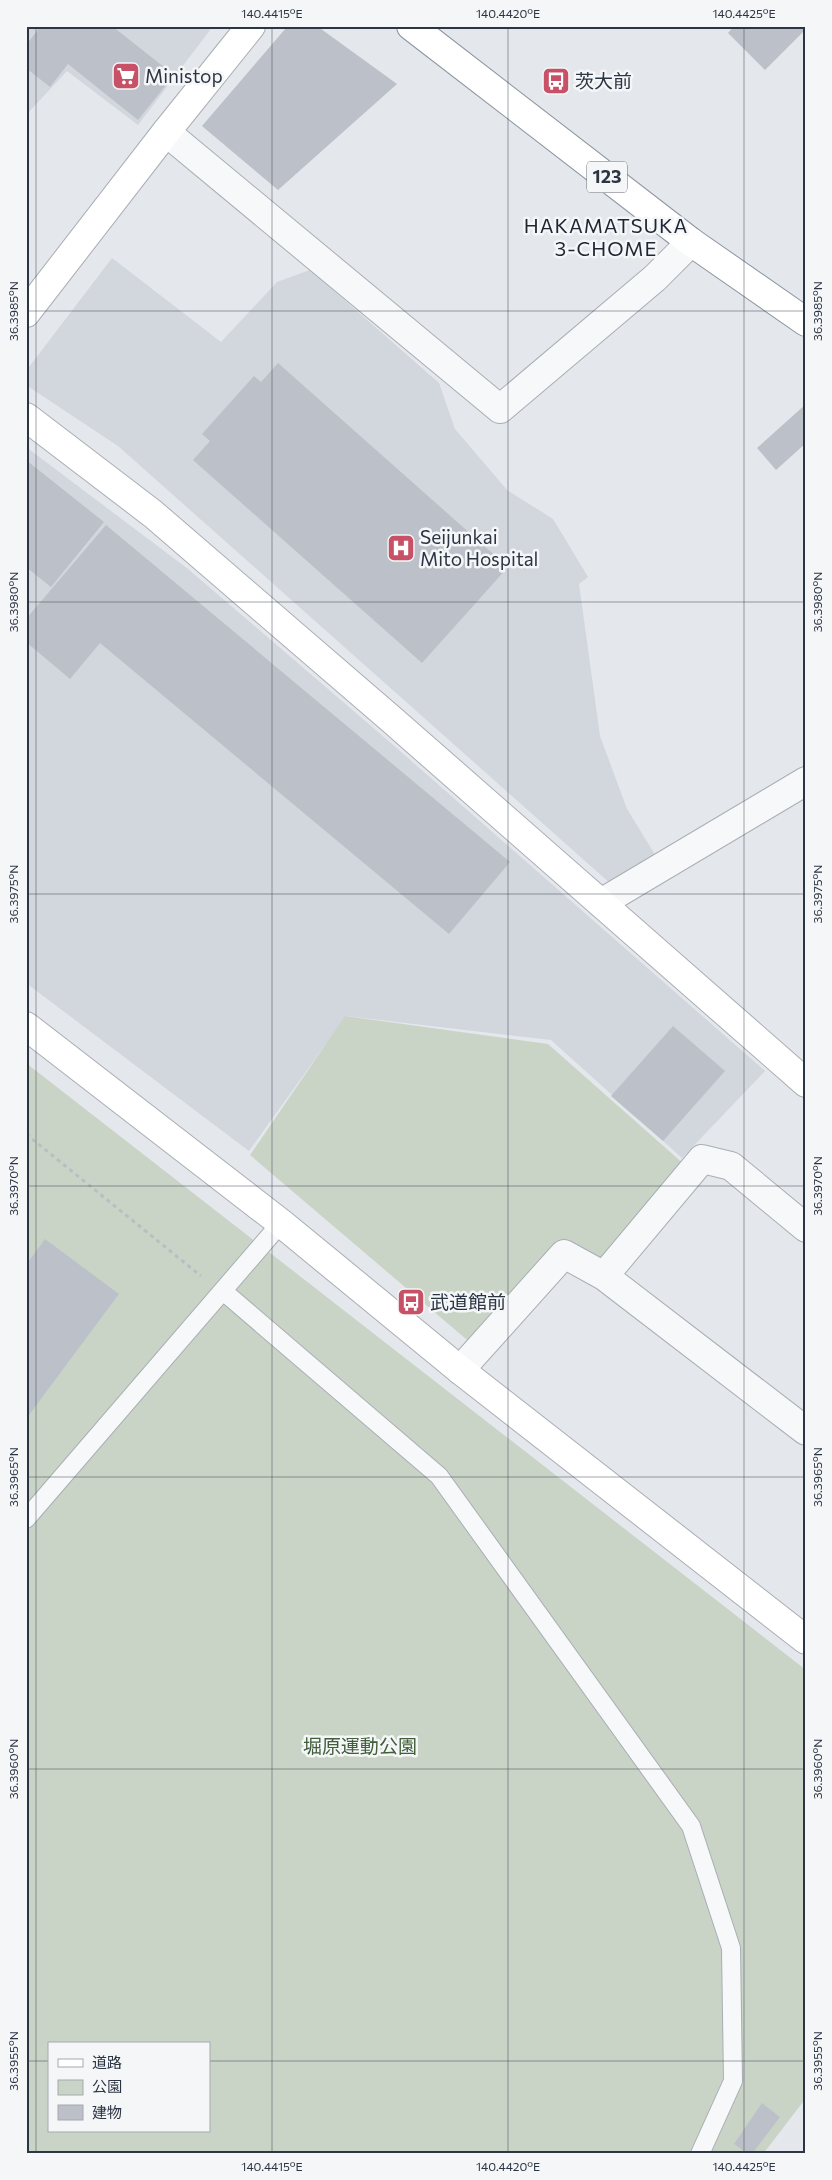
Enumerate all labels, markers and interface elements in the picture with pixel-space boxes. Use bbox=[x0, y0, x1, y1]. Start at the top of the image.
text: 140.4415°E bbox=[241, 6, 303, 20]
text: 140.4420°E bbox=[476, 6, 540, 20]
text: 140.4425°E bbox=[712, 6, 776, 20]
supermarket icon: Ministop bbox=[111, 61, 141, 91]
place label: Ministop bbox=[145, 64, 223, 87]
bus stop icon: 茨大前 bbox=[541, 66, 571, 96]
place label: 茨大前 bbox=[575, 69, 632, 92]
road number: 123 bbox=[587, 162, 627, 192]
district label: HAKAMATSUKA 3-CHOME bbox=[524, 213, 688, 260]
text: 36.3985°N bbox=[6, 281, 20, 341]
text: 36.3985°N bbox=[810, 281, 824, 341]
place label: Seijunkai Mito Hospital bbox=[420, 525, 538, 570]
hospital icon: Seijunkai Mito Hospital bbox=[386, 533, 416, 563]
text: 36.3980°N bbox=[6, 572, 20, 632]
text: 36.3980°N bbox=[810, 572, 824, 632]
text: 36.3975°N bbox=[6, 865, 20, 923]
text: 36.3975°N bbox=[810, 865, 824, 923]
text: 36.3970°N bbox=[6, 1156, 20, 1216]
text: 36.3970°N bbox=[810, 1156, 824, 1216]
bus stop icon: 武道館前 bbox=[396, 1287, 426, 1317]
place label: 武道館前 bbox=[430, 1290, 506, 1313]
text: 36.3965°N bbox=[6, 1447, 20, 1507]
text: 36.3965°N bbox=[810, 1447, 824, 1507]
park label: 堀原運動公園 bbox=[303, 1734, 417, 1757]
text: 36.3960°N bbox=[6, 1739, 20, 1799]
text: 36.3960°N bbox=[810, 1739, 824, 1799]
text: 36.3955°N bbox=[6, 2031, 20, 2091]
text: 36.3955°N bbox=[810, 2031, 824, 2091]
legend bbox=[48, 2042, 210, 2132]
text: 道路 bbox=[92, 2053, 122, 2071]
text: 公園 bbox=[92, 2077, 122, 2095]
text: 建物 bbox=[92, 2103, 122, 2121]
text: 140.4415°E bbox=[241, 2159, 303, 2173]
text: 140.4420°E bbox=[476, 2159, 540, 2173]
text: 140.4425°E bbox=[712, 2159, 776, 2173]

